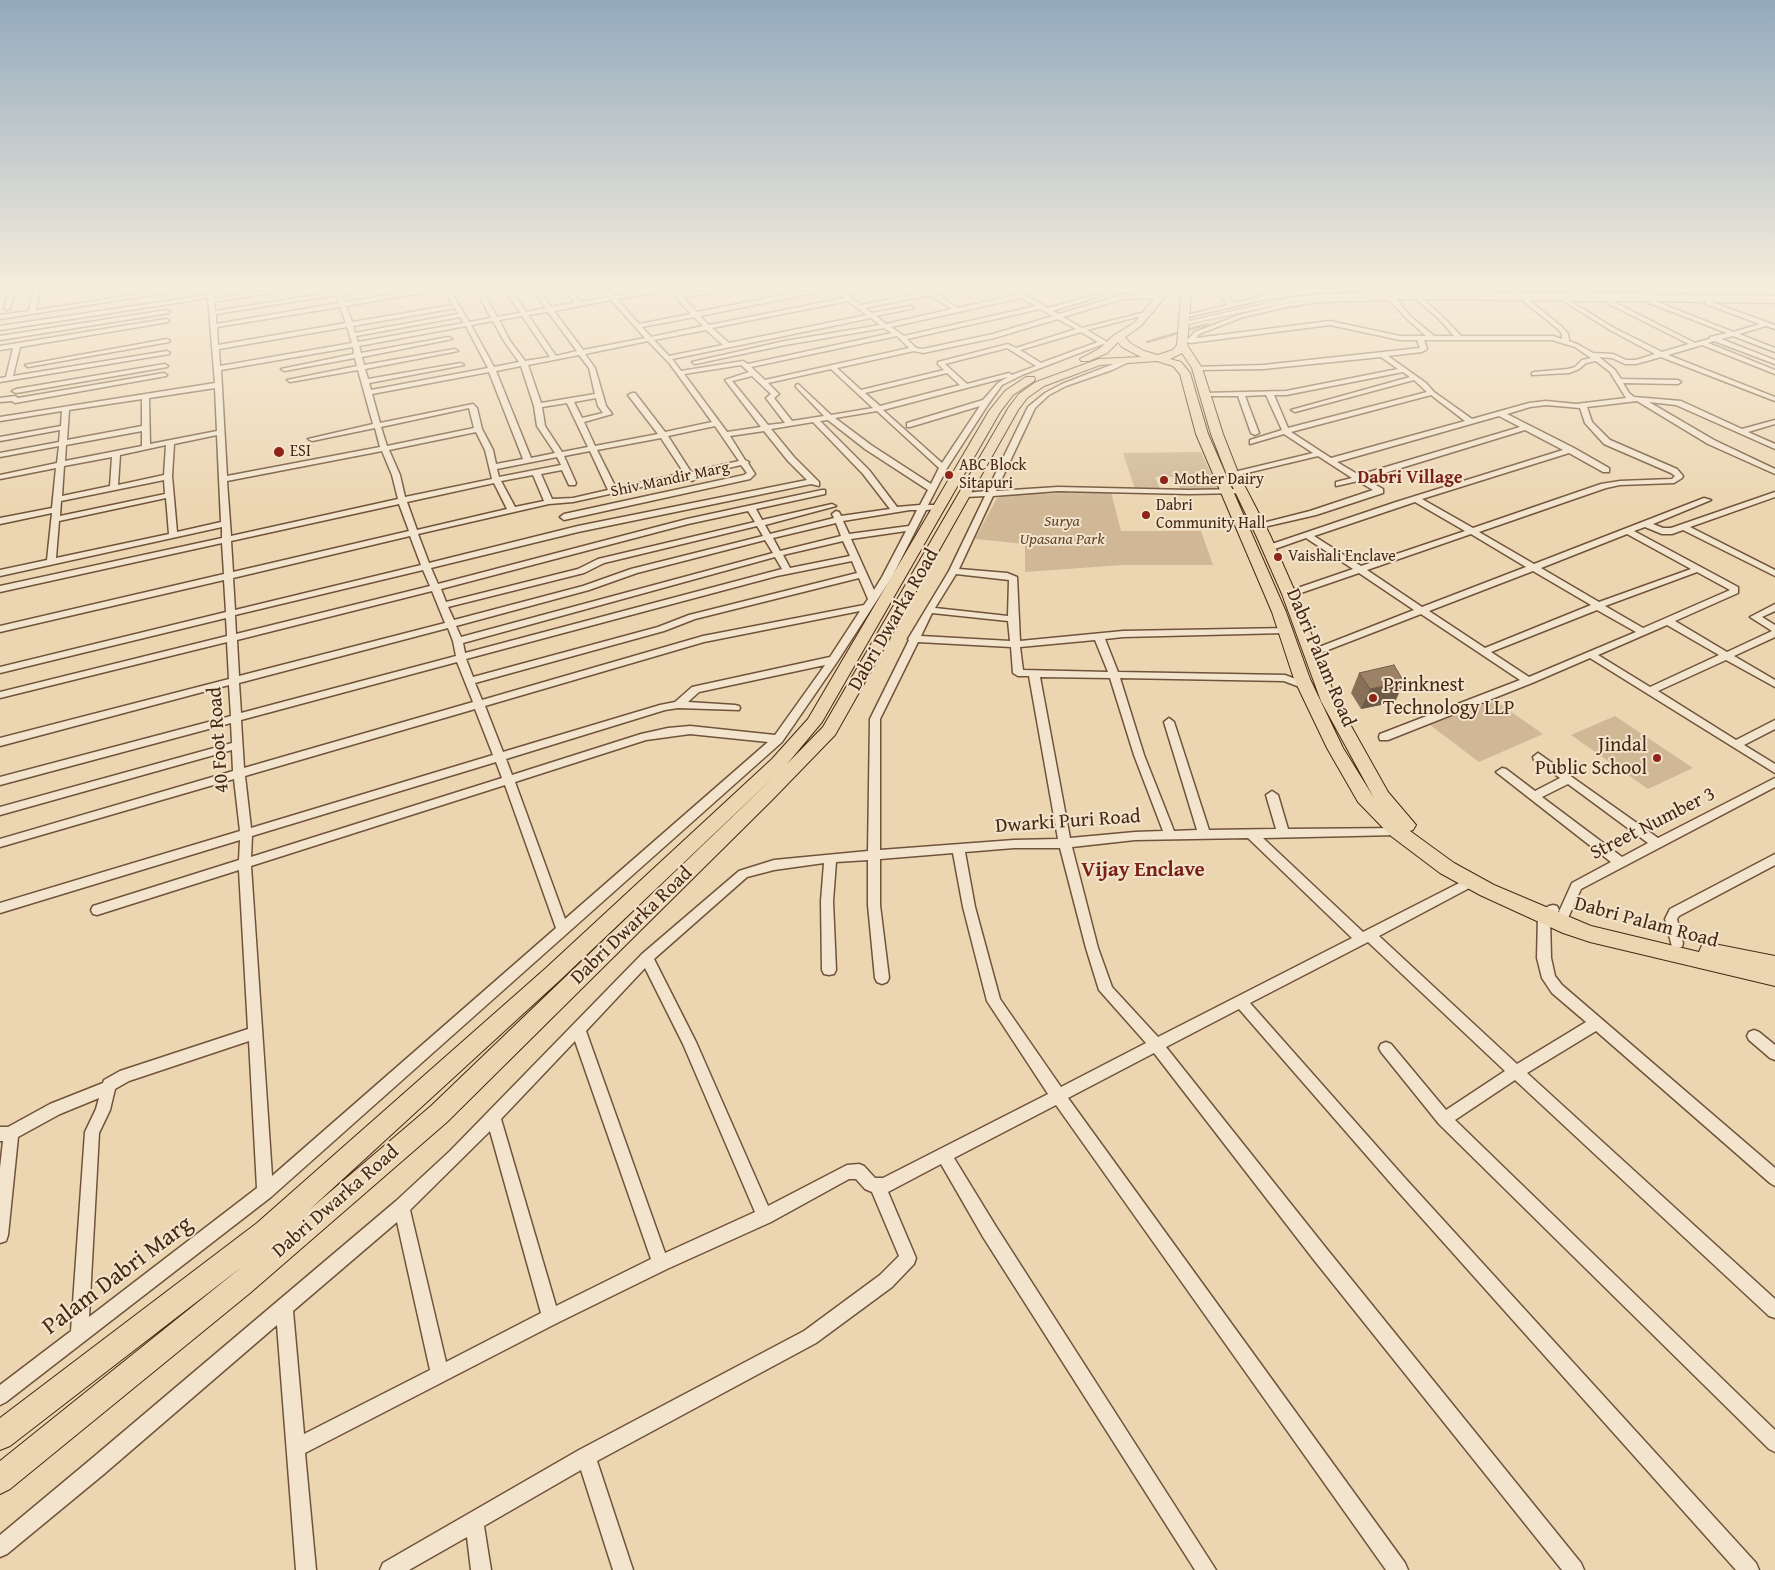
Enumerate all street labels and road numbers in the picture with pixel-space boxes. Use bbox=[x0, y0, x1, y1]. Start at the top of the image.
street label: Shiv Mandir Marg bbox=[609, 458, 731, 502]
street label: Dabri Dwarka Road bbox=[844, 545, 944, 695]
street label: Dabri Palam Road bbox=[1280, 585, 1360, 731]
street label: 40 Foot Road bbox=[203, 686, 235, 794]
street label: Street Number 3 bbox=[1586, 782, 1720, 866]
street label: Dwarki Puri Road bbox=[995, 805, 1141, 839]
street label: Dabri Dwarka Road bbox=[566, 862, 698, 990]
street label: Dabri Palam Road bbox=[1571, 892, 1721, 954]
street label: Dabri Dwarka Road bbox=[268, 1141, 404, 1263]
street label: Palam Dabri Marg bbox=[37, 1210, 199, 1342]

